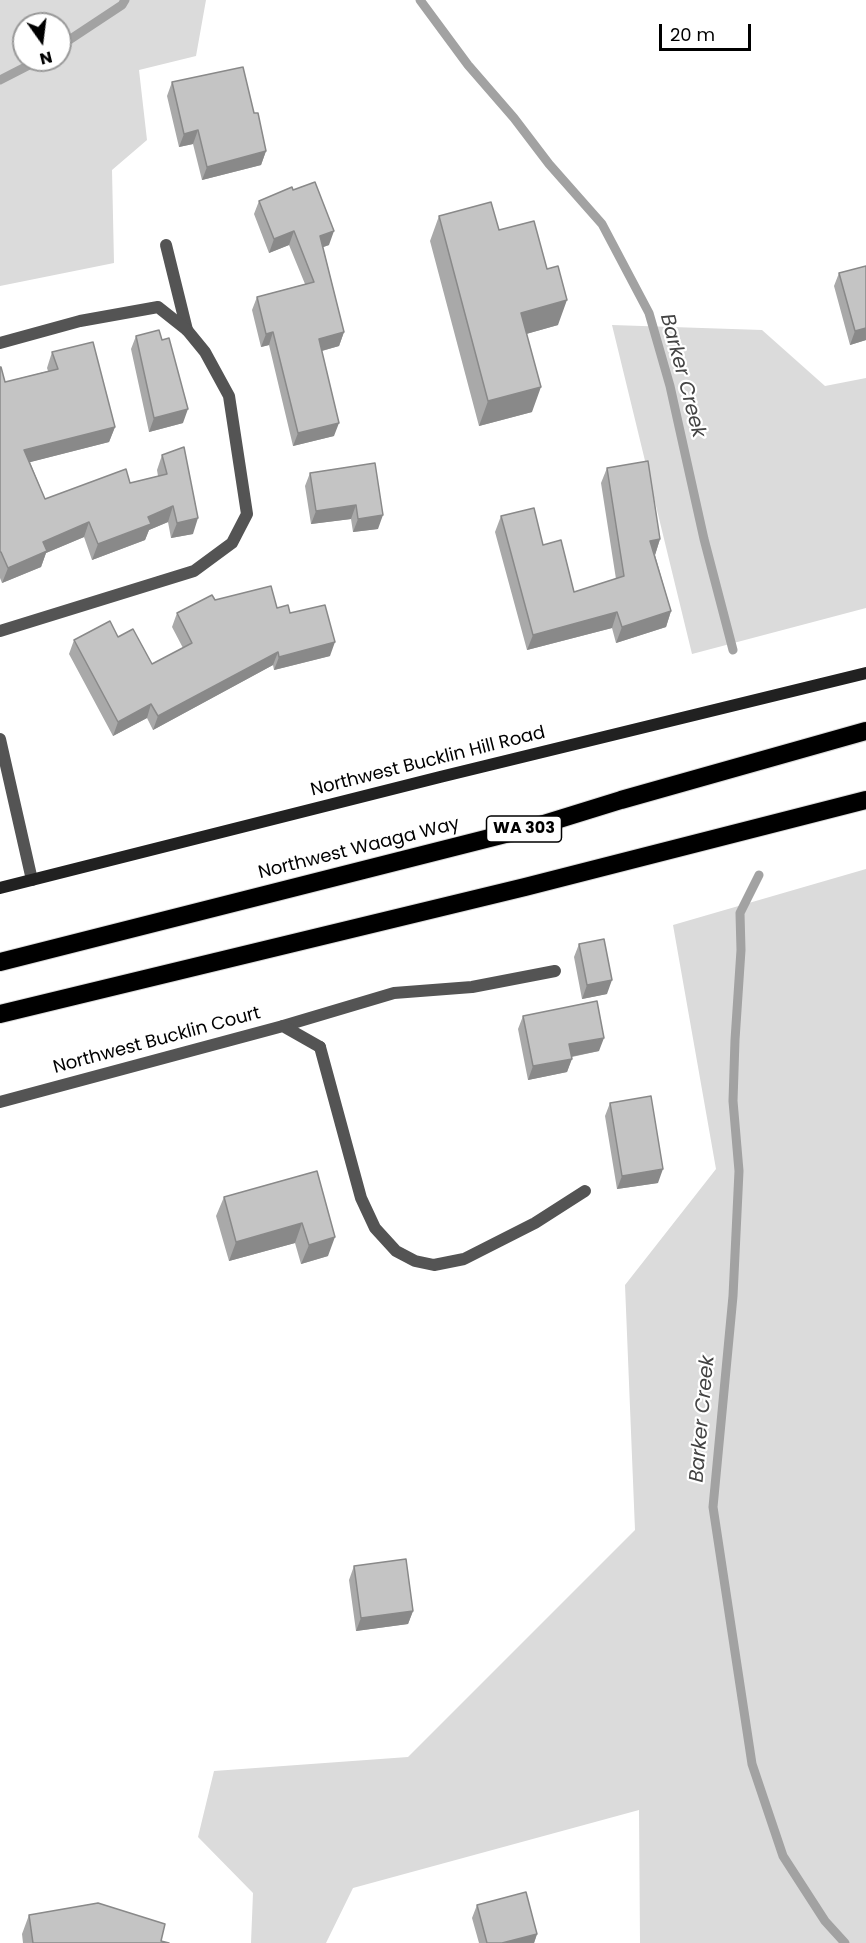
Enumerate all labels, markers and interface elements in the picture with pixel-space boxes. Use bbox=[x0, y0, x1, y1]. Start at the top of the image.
north arrow bbox=[12, 12, 72, 72]
scale bar bbox=[662, 12, 754, 50]
text: 20 m bbox=[670, 22, 715, 47]
text: N bbox=[37, 45, 55, 71]
water label: Barker Creek bbox=[654, 311, 710, 441]
street label: Northwest Bucklin Hill Road bbox=[309, 722, 547, 802]
street label: Northwest Waaga Way bbox=[256, 814, 462, 884]
road number: WA 303 bbox=[486, 816, 562, 842]
street label: Northwest Bucklin Court bbox=[51, 1003, 263, 1079]
water label: Barker Creek bbox=[685, 1355, 721, 1483]

